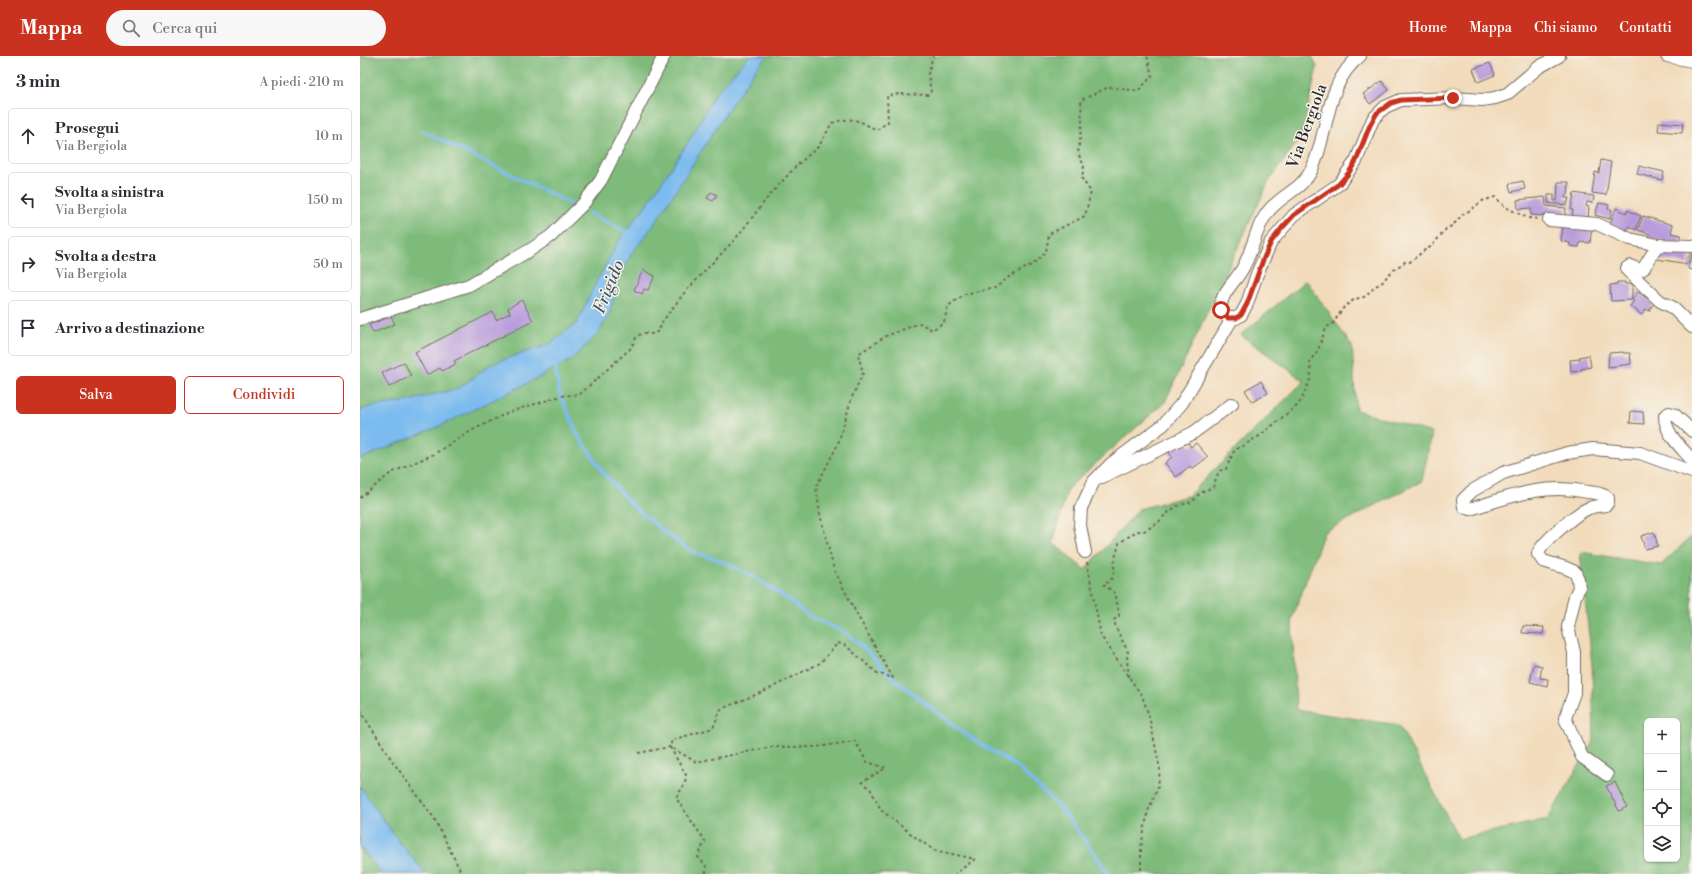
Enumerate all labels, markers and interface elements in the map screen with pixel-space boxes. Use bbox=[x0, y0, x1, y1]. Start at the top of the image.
search box bbox=[106, 10, 386, 46]
text: Mappa bbox=[20, 16, 82, 40]
icon: search bbox=[120, 17, 142, 39]
text: Cerca qui bbox=[152, 19, 218, 38]
text: Home bbox=[1409, 19, 1447, 37]
text: Mappa bbox=[1469, 19, 1512, 37]
text: Chi siamo bbox=[1534, 19, 1597, 37]
text: Contatti bbox=[1619, 19, 1672, 37]
text: 3 min bbox=[16, 71, 60, 93]
text: A piedi · 210 m bbox=[259, 74, 344, 90]
street label: Via Bergiola bbox=[1282, 80, 1332, 172]
route end bbox=[1444, 89, 1462, 107]
text: Prosegui bbox=[55, 119, 119, 138]
icon: ahead bbox=[17, 125, 39, 147]
text: 10 m bbox=[315, 128, 343, 144]
text: Via Bergiola bbox=[55, 138, 127, 154]
text: Svolta a sinistra bbox=[55, 183, 164, 202]
icon: left bbox=[17, 189, 39, 211]
text: 150 m bbox=[308, 192, 343, 208]
text: Via Bergiola bbox=[55, 202, 127, 218]
text: Svolta a destra bbox=[55, 247, 156, 266]
icon: right bbox=[17, 253, 39, 275]
text: 50 m bbox=[313, 256, 343, 272]
water label: Frigido bbox=[588, 257, 630, 317]
text: Via Bergiola bbox=[55, 266, 127, 282]
route start bbox=[1212, 301, 1230, 319]
icon: arrive bbox=[17, 317, 39, 339]
text: Arrivo a destinazione bbox=[55, 319, 205, 338]
button: Salva bbox=[16, 376, 176, 414]
button: Condividi bbox=[184, 376, 344, 414]
map controls bbox=[1644, 718, 1680, 862]
button: + bbox=[1644, 718, 1680, 754]
button: − bbox=[1644, 754, 1680, 790]
button: locate bbox=[1644, 790, 1680, 826]
button: layers bbox=[1644, 826, 1680, 862]

